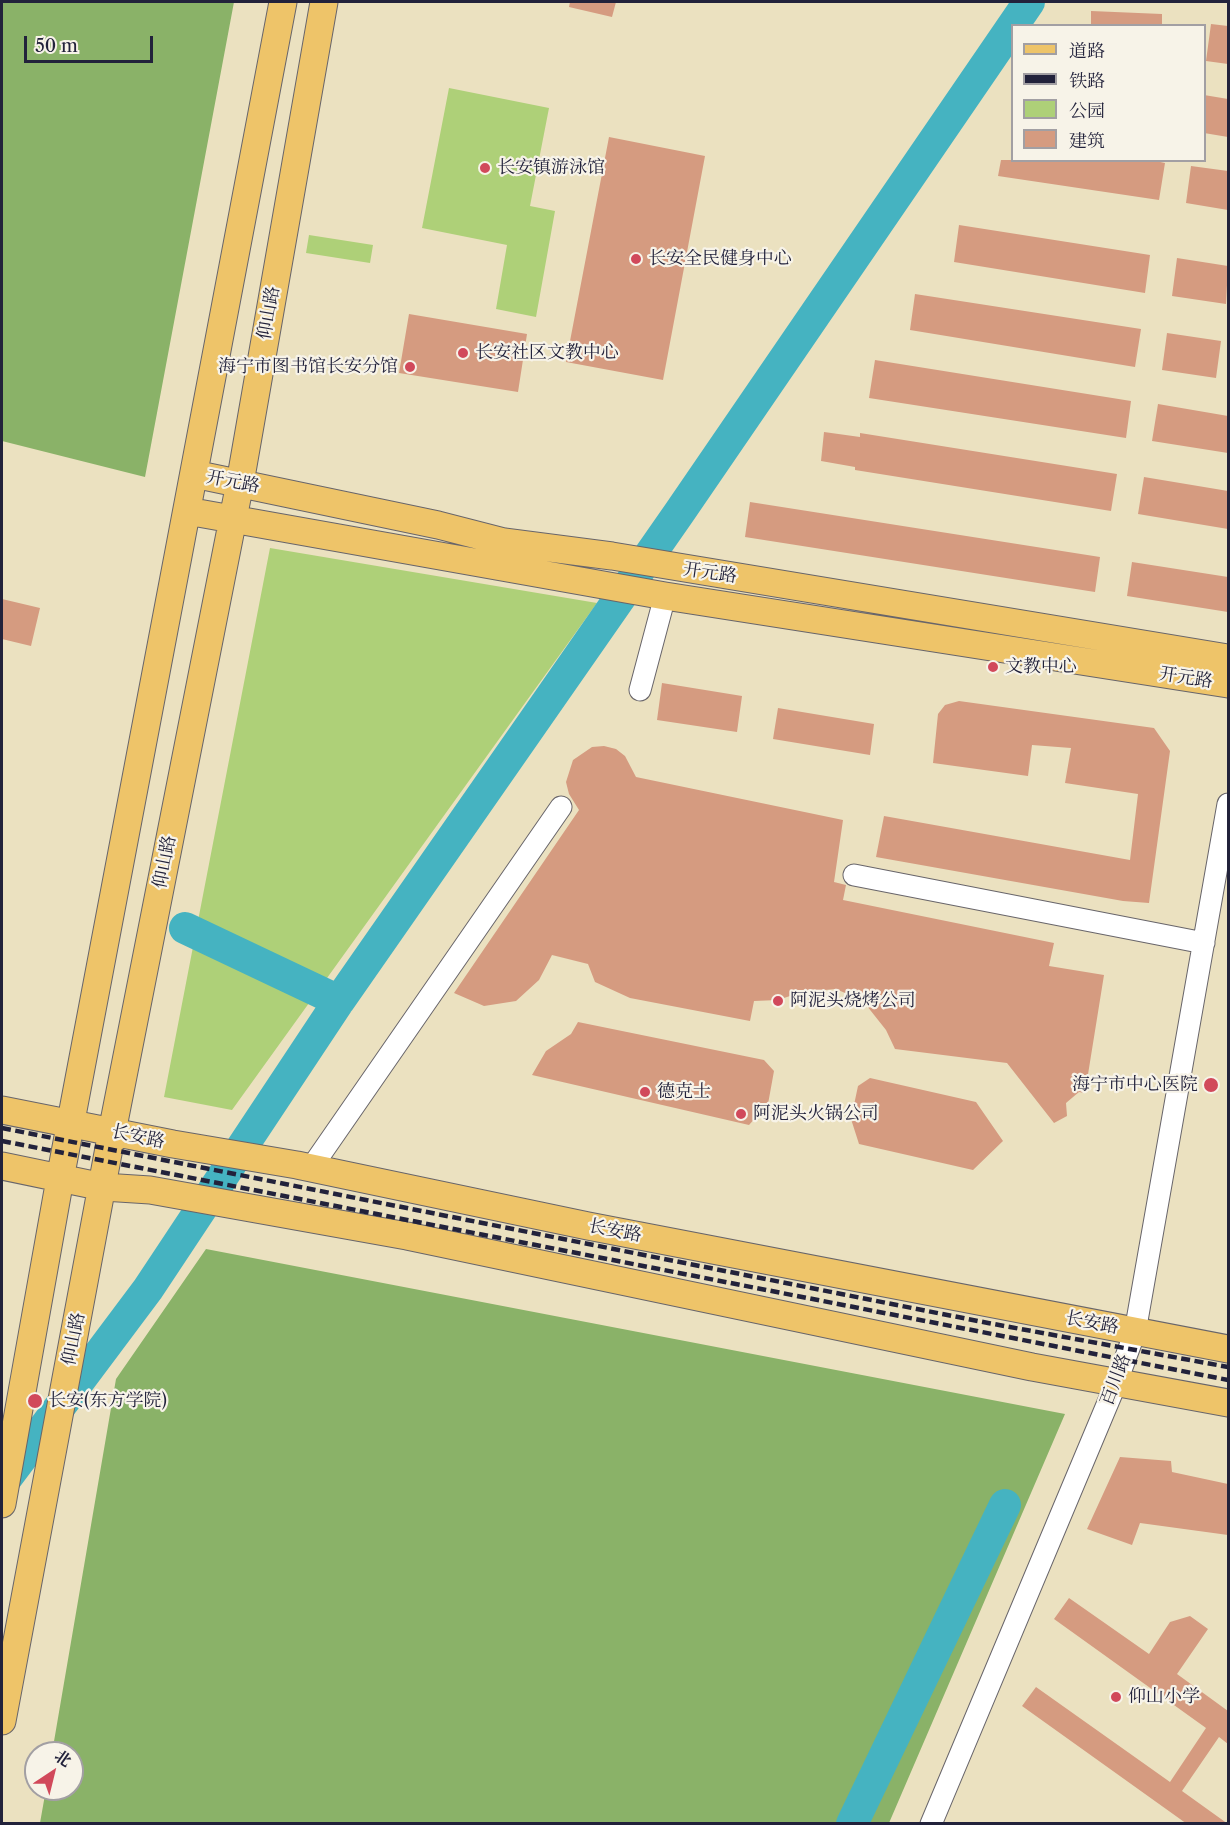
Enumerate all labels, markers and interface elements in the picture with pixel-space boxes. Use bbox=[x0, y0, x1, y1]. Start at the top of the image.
scale bar bbox=[27, 24, 156, 62]
legend bbox=[1011, 24, 1206, 162]
text: 50 m bbox=[35, 35, 78, 57]
text: 道路 bbox=[1069, 40, 1105, 62]
text: 铁路 bbox=[1069, 70, 1105, 92]
text: 公园 bbox=[1069, 100, 1105, 122]
text: 建筑 bbox=[1069, 130, 1105, 152]
place label: 长安镇游泳馆 bbox=[497, 157, 605, 179]
marker: 长安镇游泳馆 bbox=[478, 161, 492, 175]
place label: 长安全民健身中心 bbox=[648, 248, 792, 270]
marker: 长安全民健身中心 bbox=[629, 252, 643, 266]
street label: 仰山路 bbox=[254, 285, 284, 341]
place label: 长安社区文教中心 bbox=[475, 342, 619, 364]
marker: 长安社区文教中心 bbox=[456, 346, 470, 360]
place label: 海宁市图书馆长安分馆 bbox=[218, 356, 398, 378]
marker: 海宁市图书馆长安分馆 bbox=[403, 360, 417, 374]
street label: 开元路 bbox=[204, 466, 262, 498]
street label: 开元路 bbox=[682, 559, 738, 587]
place label: 文教中心 bbox=[1005, 656, 1077, 678]
marker: 文教中心 bbox=[986, 660, 1000, 674]
street label: 开元路 bbox=[1158, 663, 1214, 693]
street label: 仰山路 bbox=[149, 833, 181, 891]
place label: 阿泥头烧烤公司 bbox=[790, 990, 916, 1012]
marker: 阿泥头烧烤公司 bbox=[771, 994, 785, 1008]
place label: 海宁市中心医院 bbox=[1072, 1074, 1198, 1096]
marker: 海宁市中心医院 bbox=[1202, 1076, 1220, 1094]
place label: 德克士 bbox=[657, 1081, 711, 1103]
marker: 德克士 bbox=[638, 1085, 652, 1099]
place label: 阿泥头火锅公司 bbox=[753, 1103, 879, 1125]
marker: 阿泥头火锅公司 bbox=[734, 1107, 748, 1121]
street label: 长安路 bbox=[109, 1121, 167, 1153]
street label: 长安路 bbox=[586, 1215, 644, 1247]
street label: 长安路 bbox=[1063, 1307, 1121, 1339]
street label: 仰山路 bbox=[58, 1310, 90, 1368]
street label: 百川路 bbox=[1096, 1351, 1136, 1409]
place label: 长安(东方学院) bbox=[48, 1390, 167, 1412]
marker: 长安(东方学院) bbox=[26, 1392, 44, 1410]
place label: 仰山小学 bbox=[1128, 1686, 1200, 1708]
marker: 仰山小学 bbox=[1109, 1690, 1123, 1704]
north arrow bbox=[24, 1741, 84, 1801]
text: 北 bbox=[51, 1745, 75, 1771]

